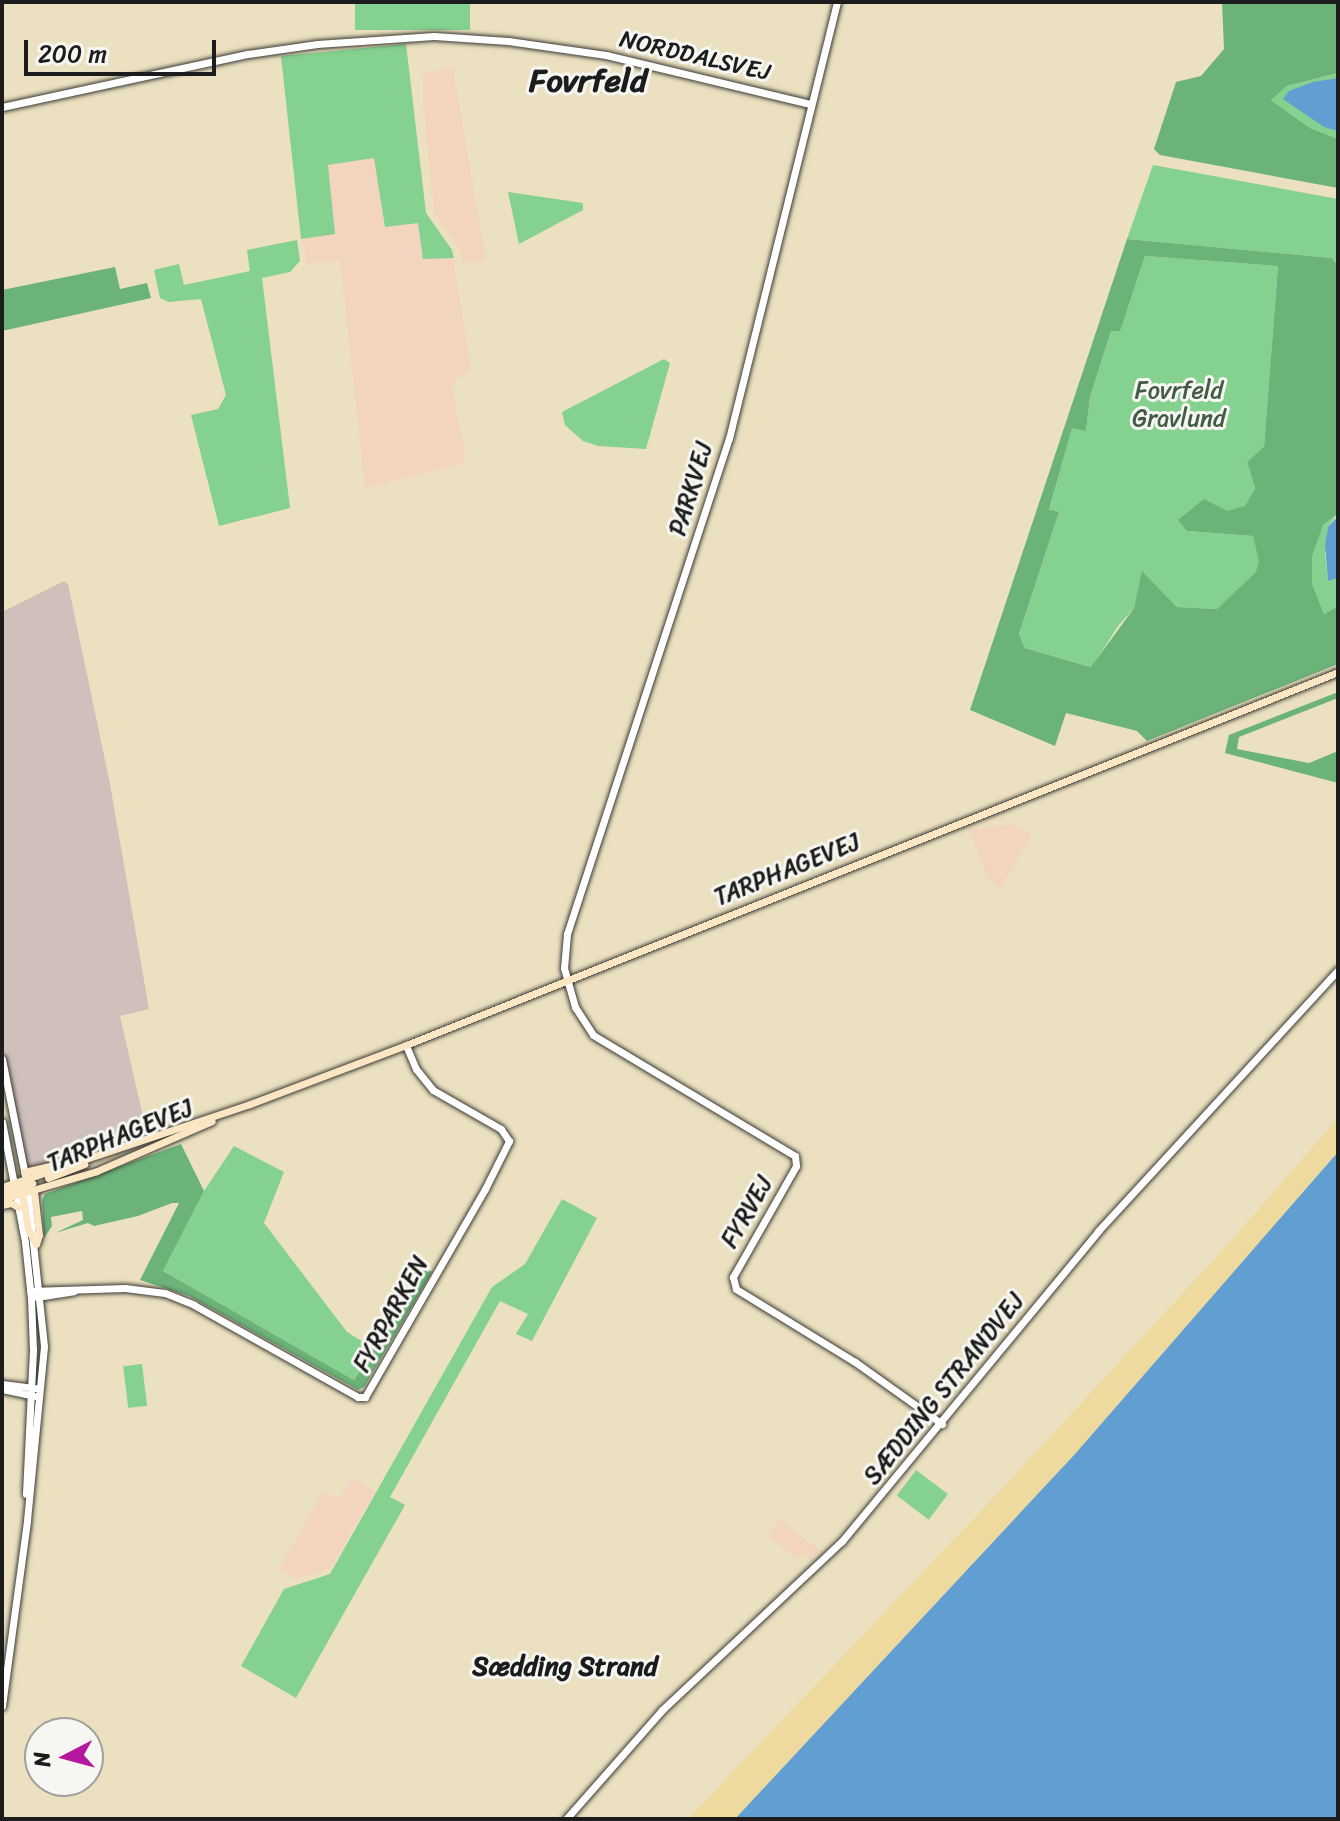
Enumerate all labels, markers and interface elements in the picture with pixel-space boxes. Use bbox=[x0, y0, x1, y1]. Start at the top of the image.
scale bar bbox=[28, 24, 220, 74]
street label: NORDDALSVEJ bbox=[617, 25, 773, 87]
text: 200 m bbox=[38, 33, 107, 75]
district label: Fovrfeld bbox=[529, 62, 647, 100]
park label: Fovrfeld Gravlund bbox=[1132, 377, 1226, 433]
street label: PARKVEJ bbox=[663, 439, 719, 539]
street label: TARPHAGEVEJ bbox=[710, 828, 864, 912]
street label: TARPHAGEVEJ bbox=[43, 1094, 197, 1178]
street label: FYRVEJ bbox=[715, 1171, 779, 1253]
street label: FYRPARKEN bbox=[347, 1251, 435, 1377]
street label: SÆDDING STRANDVEJ bbox=[858, 1287, 1030, 1491]
district label: Sædding Strand bbox=[472, 1651, 658, 1683]
north arrow bbox=[24, 1717, 104, 1797]
text: N bbox=[21, 1750, 62, 1769]

